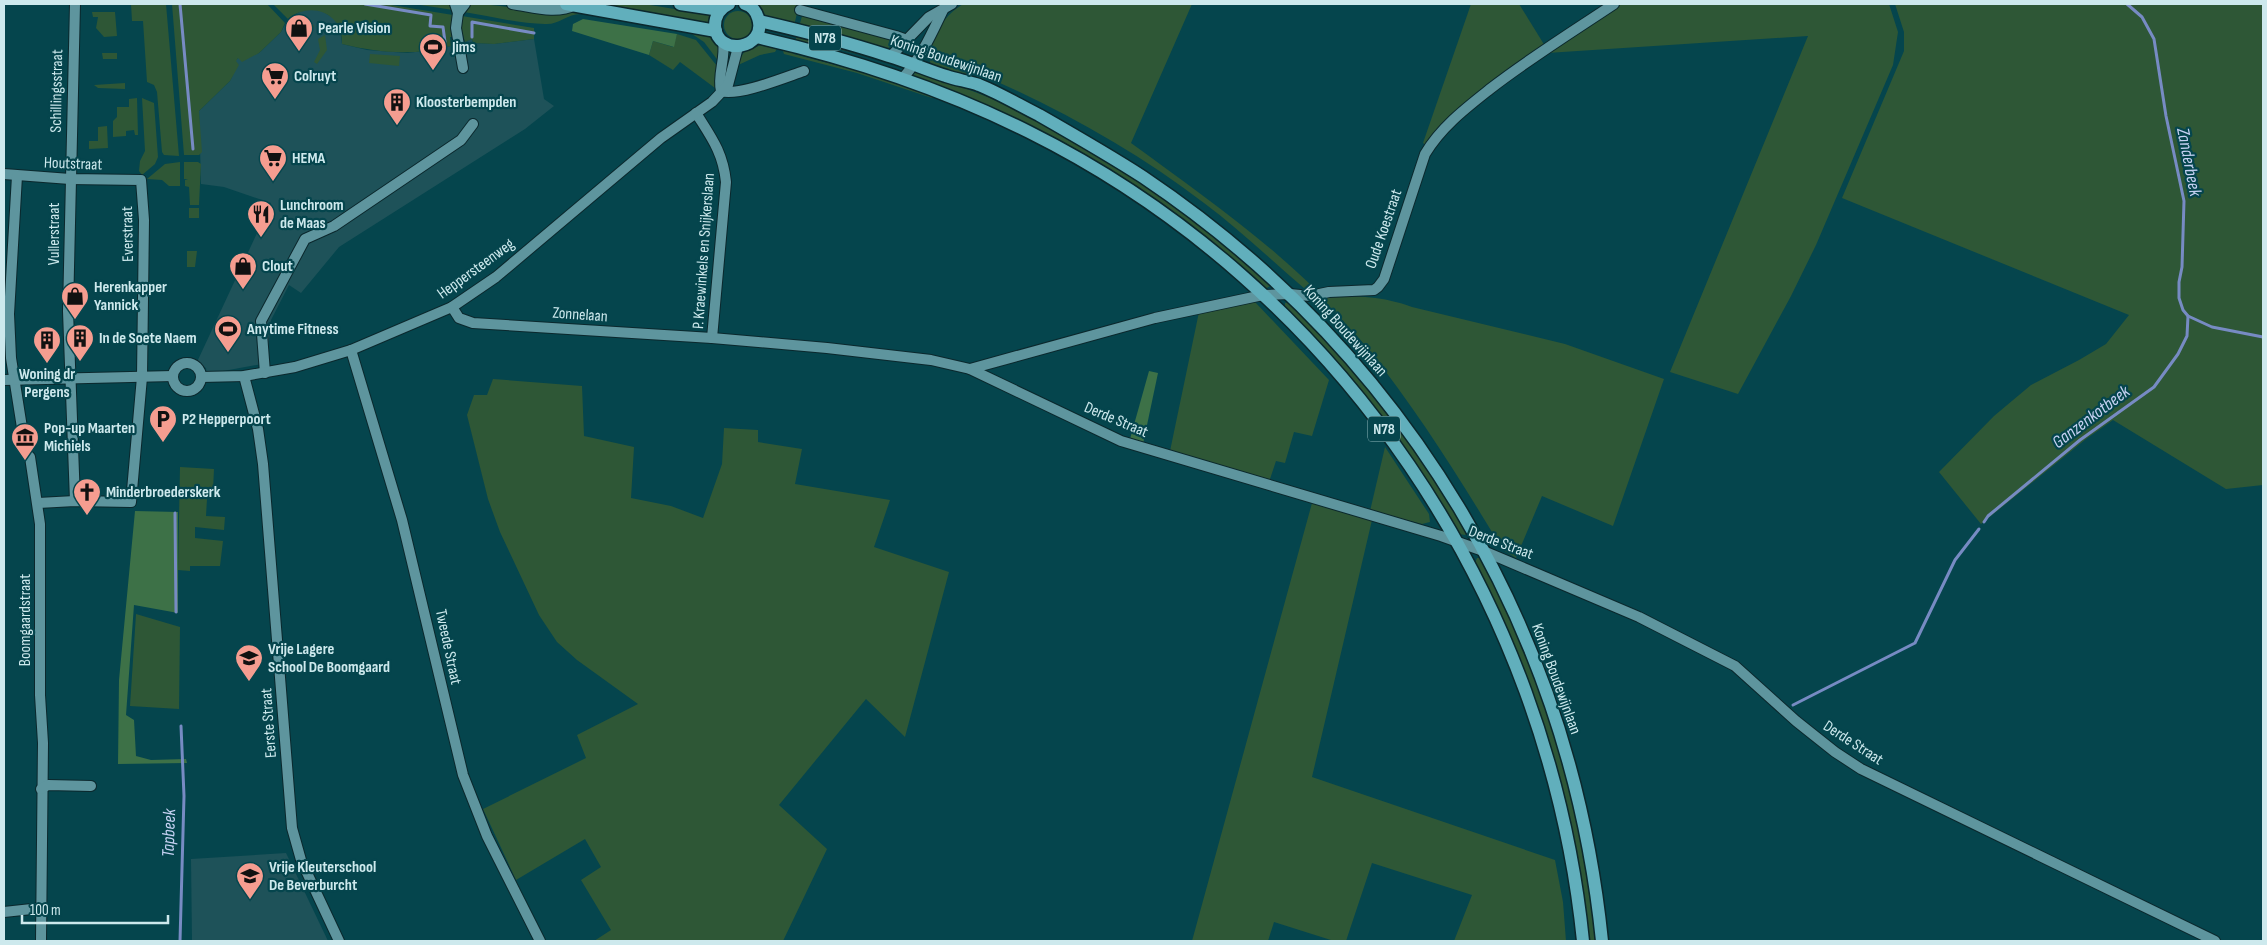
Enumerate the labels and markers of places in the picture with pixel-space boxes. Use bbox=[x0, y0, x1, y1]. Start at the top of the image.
shop icon: Pearle Vision bbox=[284, 13, 314, 52]
place label: Pearle Vision bbox=[318, 19, 391, 38]
sports icon: Jims bbox=[418, 32, 448, 71]
place label: Jims bbox=[451, 38, 476, 57]
supermarket icon: Colruyt bbox=[260, 61, 290, 100]
place label: Colruyt bbox=[294, 67, 336, 86]
building icon: Kloosterbempden bbox=[382, 87, 412, 126]
place label: Kloosterbempden bbox=[416, 93, 516, 112]
supermarket icon: HEMA bbox=[258, 143, 288, 182]
place label: HEMA bbox=[292, 149, 326, 168]
place label: Lunchroom de Maas bbox=[280, 196, 344, 233]
restaurant icon: Lunchroom de Maas bbox=[246, 199, 276, 238]
shop icon: Clout bbox=[228, 251, 258, 290]
place label: Clout bbox=[262, 257, 293, 276]
place label: Herenkapper Yannick bbox=[94, 278, 167, 315]
shop icon: Herenkapper Yannick bbox=[60, 281, 90, 320]
sports icon: Anytime Fitness bbox=[213, 314, 243, 353]
place label: Anytime Fitness bbox=[246, 320, 339, 339]
building icon: In de Soete Naem bbox=[65, 323, 95, 362]
building icon: Woning dr Pergens bbox=[32, 325, 62, 364]
place label: In de Soete Naem bbox=[99, 329, 197, 348]
place label: Woning dr Pergens bbox=[19, 365, 75, 402]
parking icon: P2 Hepperpoort bbox=[148, 404, 178, 443]
place label: P2 Hepperpoort bbox=[182, 410, 271, 429]
place label: Pop-up Maarten Michiels bbox=[44, 419, 135, 456]
museum icon: Pop-up Maarten Michiels bbox=[10, 422, 40, 461]
church icon: Minderbroederskerk bbox=[72, 477, 102, 516]
place label: Minderbroederskerk bbox=[106, 483, 221, 502]
place label: Vrije Lagere School De Boomgaard bbox=[268, 640, 390, 677]
school or university icon: Vrije Lagere School De Boomgaard bbox=[234, 643, 264, 682]
place label: Vrije Kleuterschool De Beverburcht bbox=[269, 858, 376, 895]
school or university icon: Vrije Kleuterschool De Beverburcht bbox=[235, 861, 265, 900]

